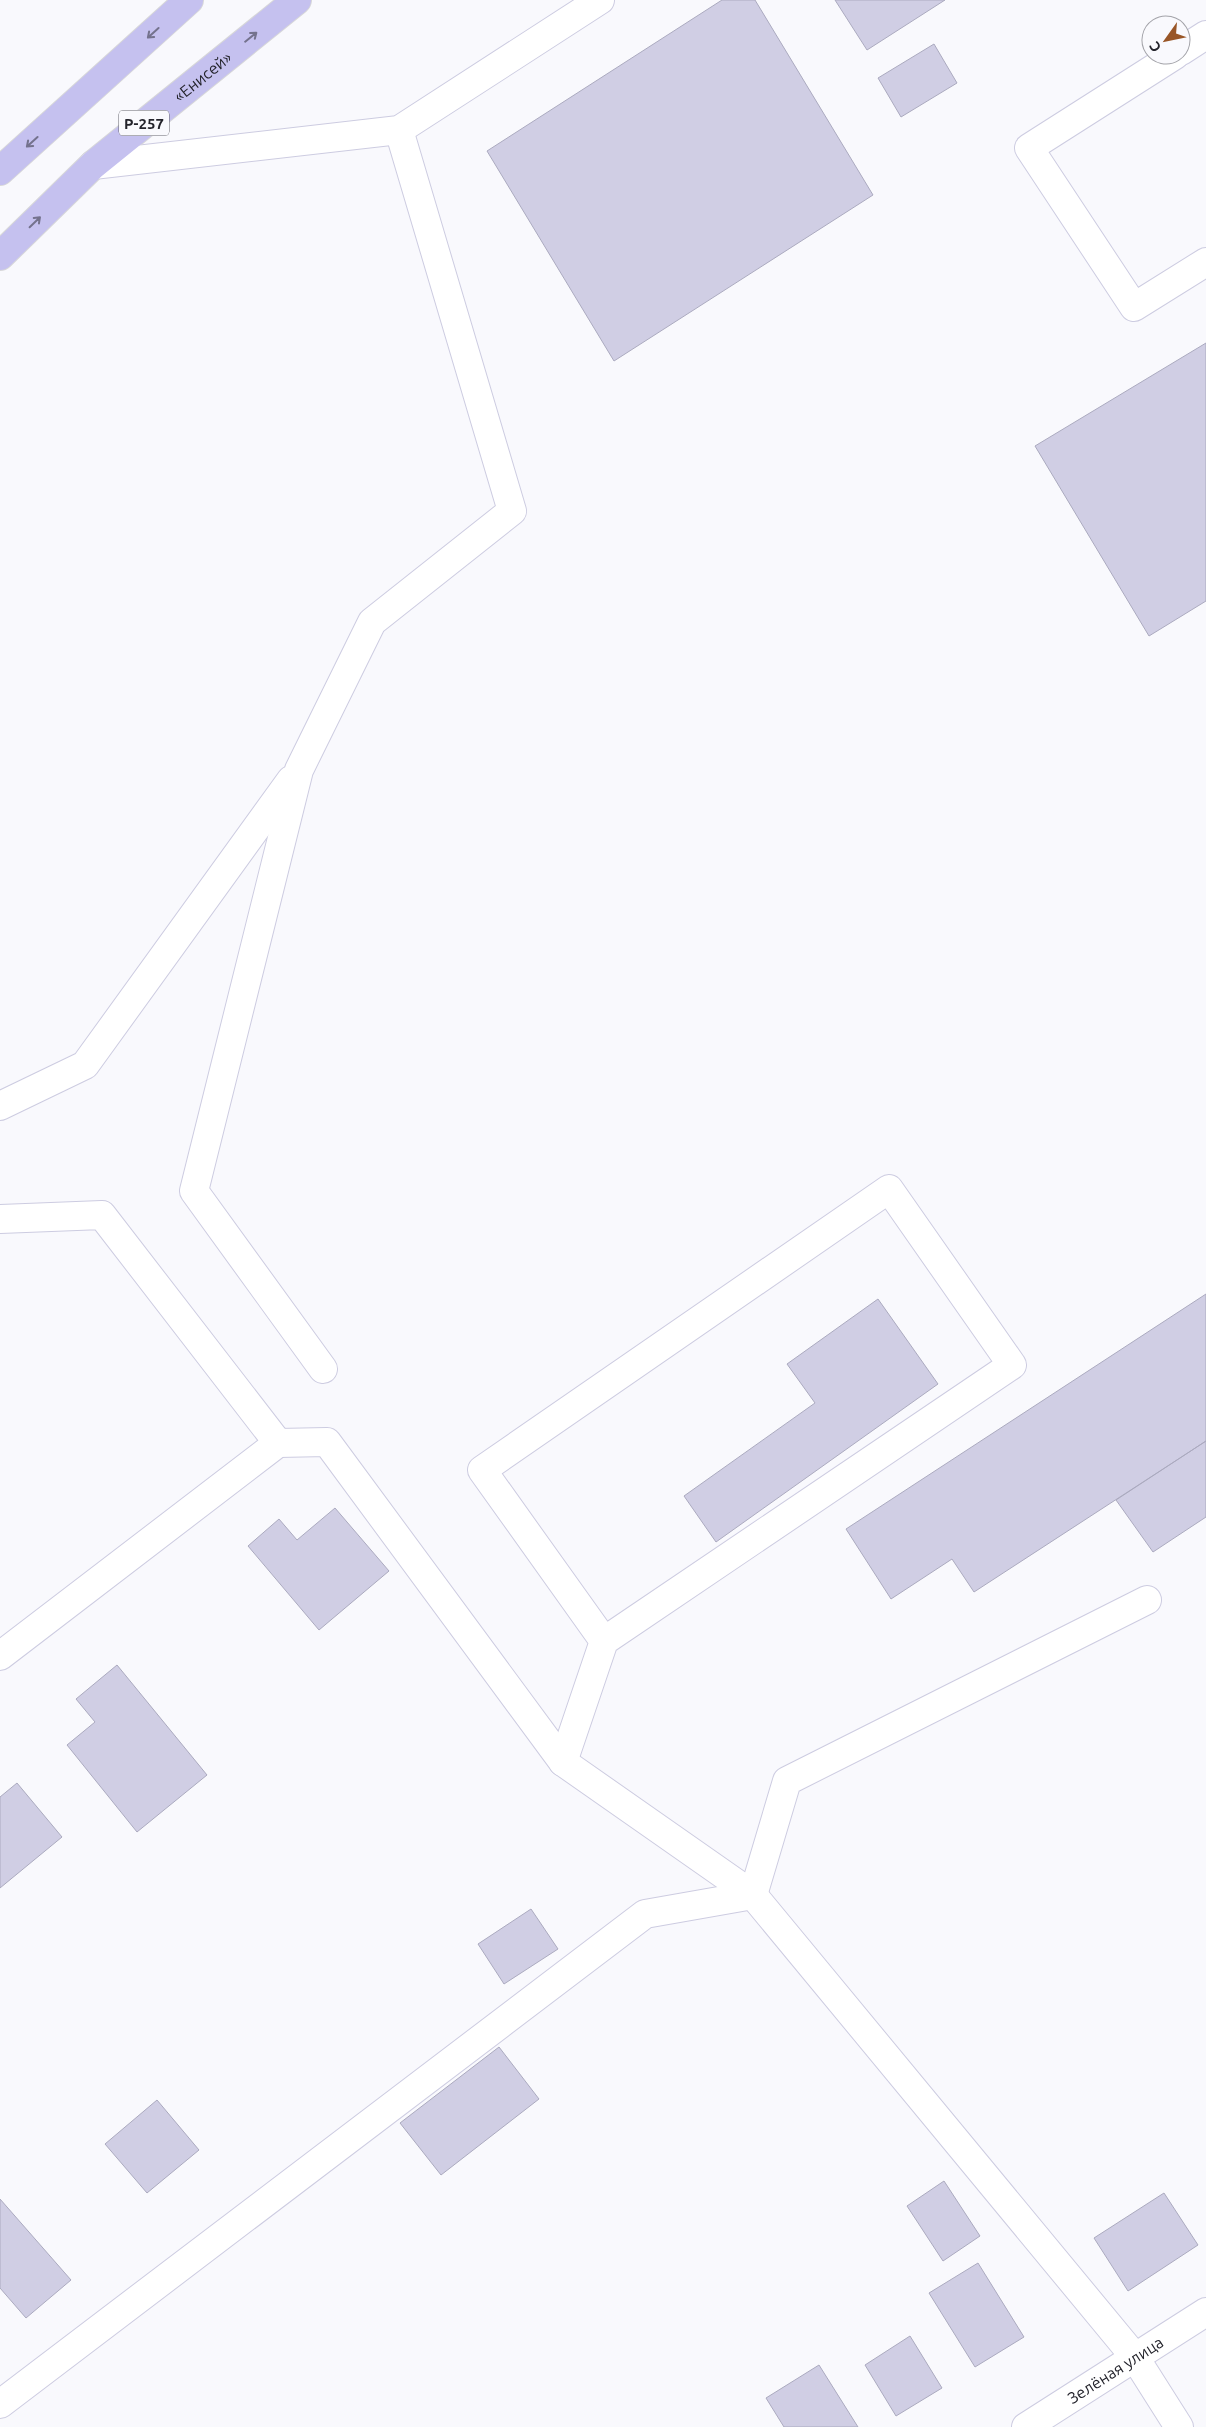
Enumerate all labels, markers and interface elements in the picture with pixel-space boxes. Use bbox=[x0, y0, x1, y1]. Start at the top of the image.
north arrow bbox=[1141, 15, 1191, 65]
one-way arrow bbox=[146, 27, 159, 39]
one-way arrow bbox=[245, 31, 258, 42]
text: С bbox=[1146, 39, 1164, 55]
street label: «Енисей» bbox=[170, 48, 235, 105]
road number: Р-257 bbox=[119, 110, 169, 136]
one-way arrow bbox=[26, 136, 39, 147]
one-way arrow bbox=[29, 216, 41, 228]
street label: Зелёная улица bbox=[1064, 2333, 1166, 2407]

